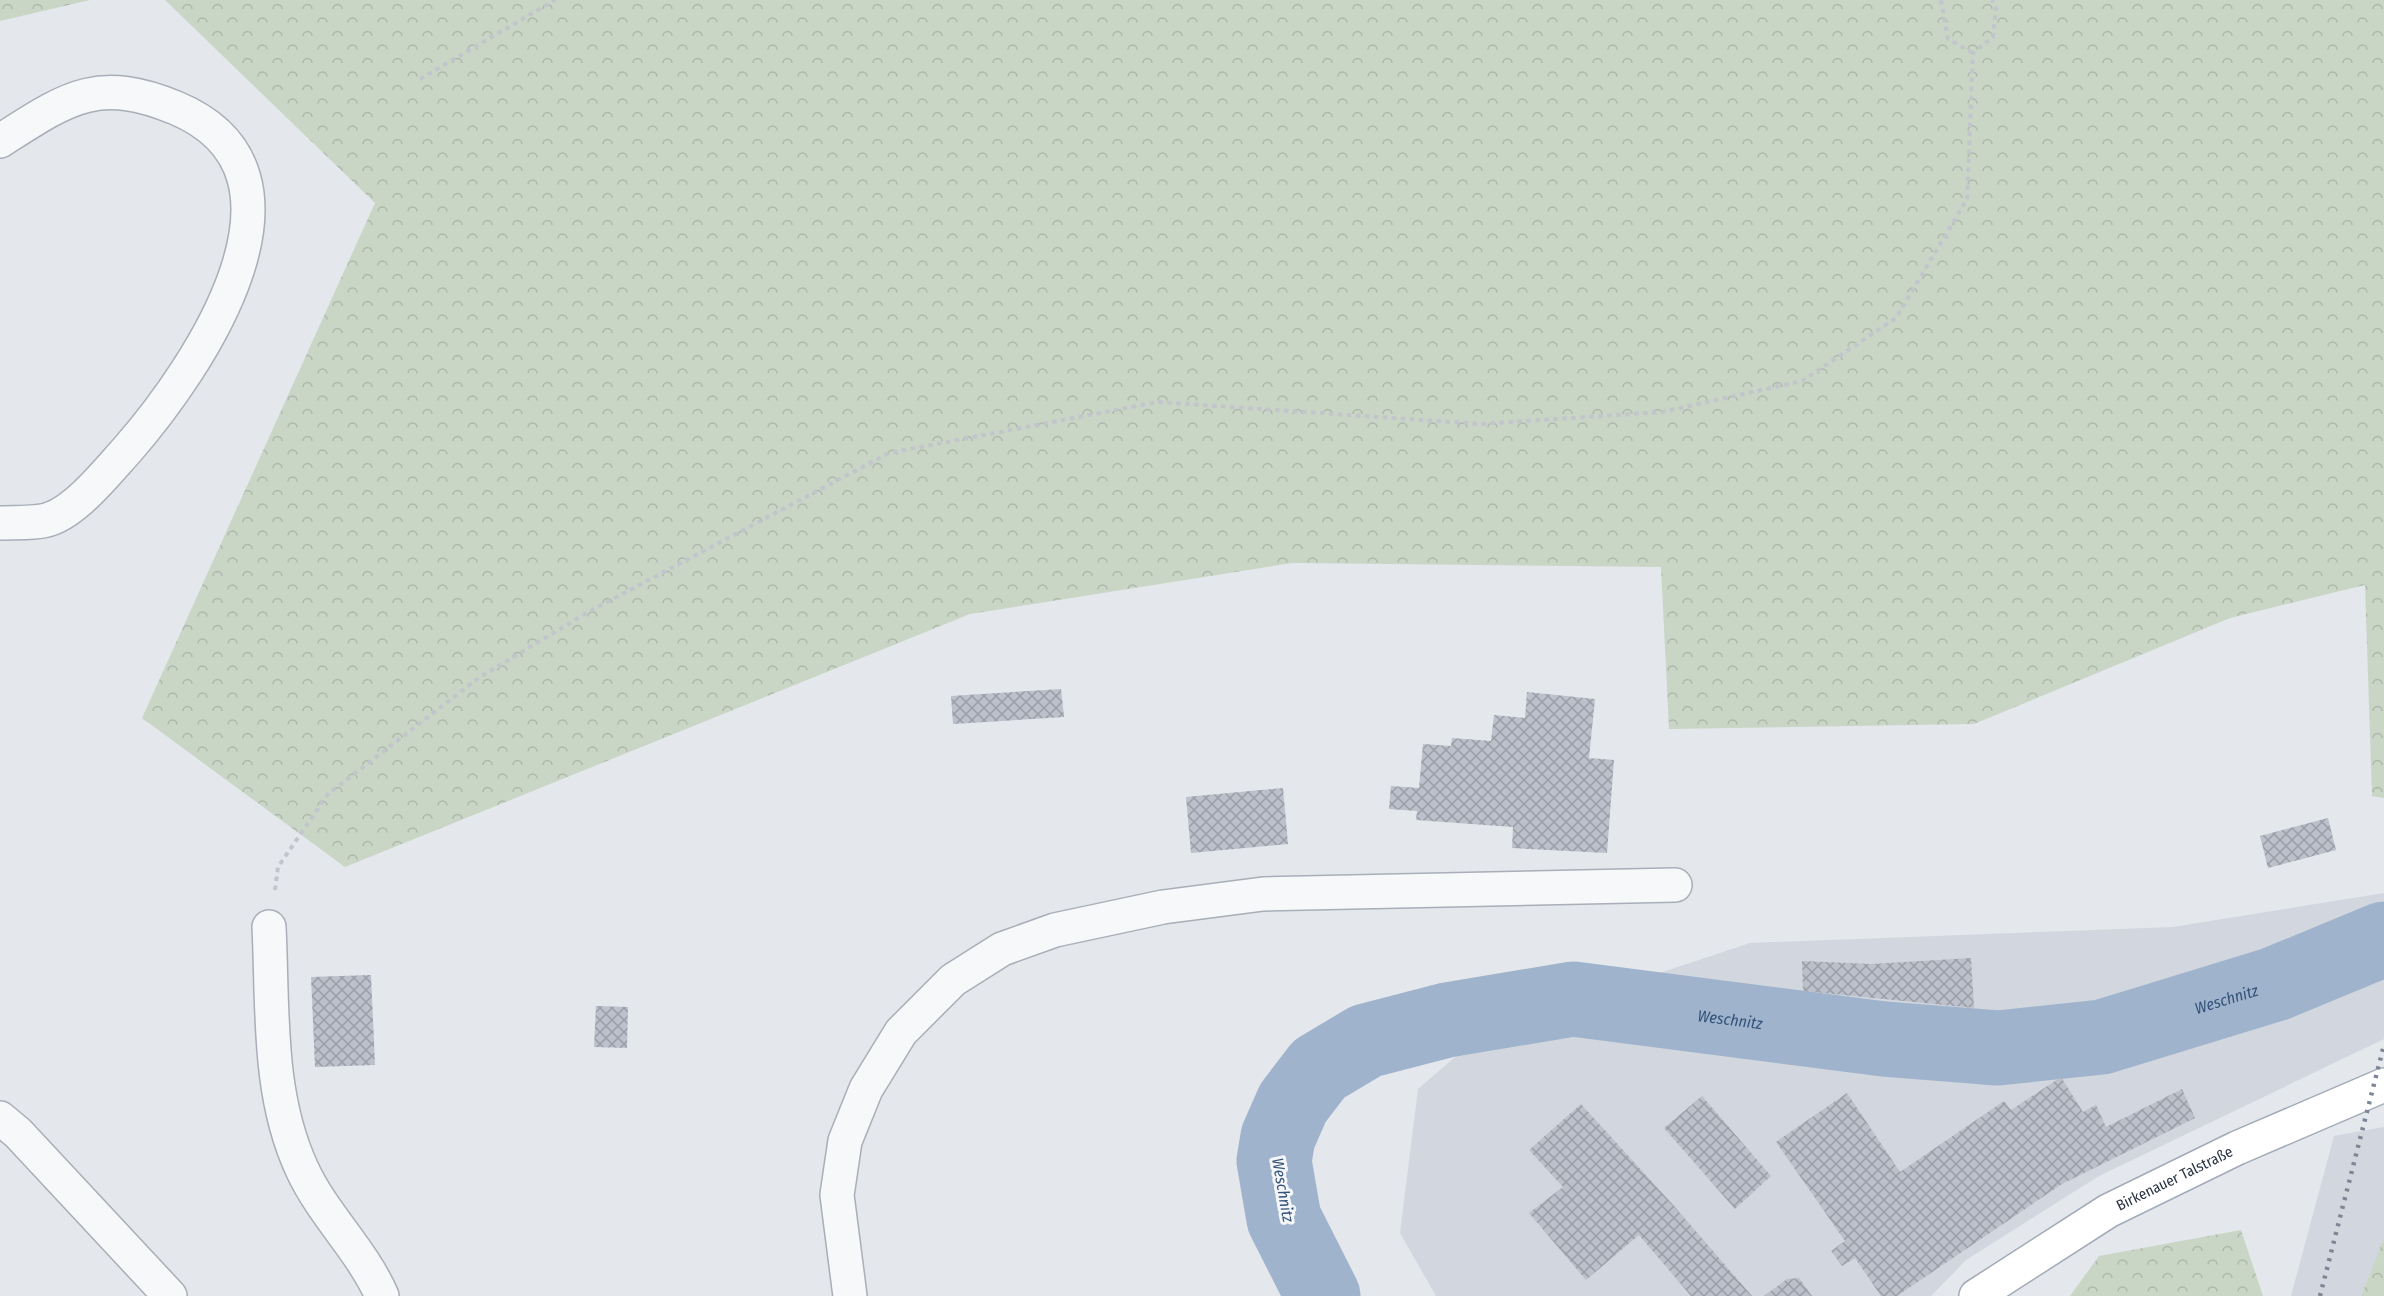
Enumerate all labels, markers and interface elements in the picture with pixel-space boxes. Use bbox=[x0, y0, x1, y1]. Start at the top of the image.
water label: Weschnitz bbox=[2192, 980, 2261, 1018]
water label: Weschnitz bbox=[1697, 1006, 1764, 1033]
street label: Birkenauer Talstraße bbox=[2113, 1143, 2236, 1215]
water label: Weschnitz bbox=[1268, 1156, 1298, 1224]

